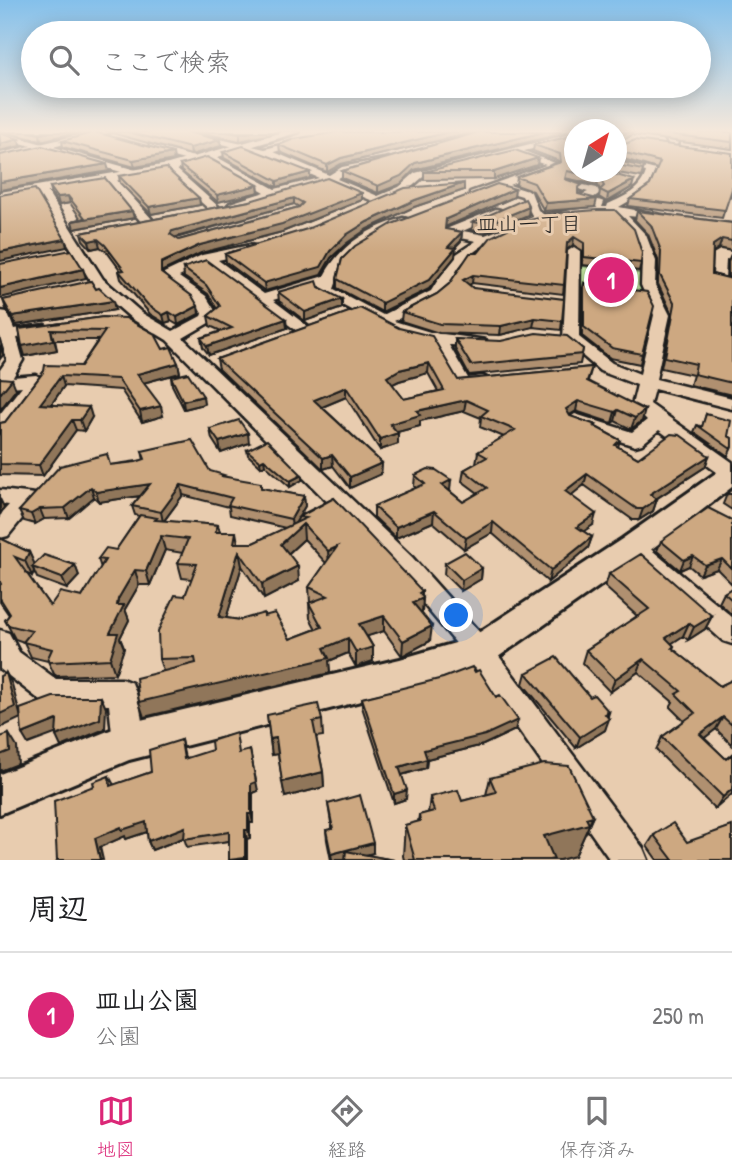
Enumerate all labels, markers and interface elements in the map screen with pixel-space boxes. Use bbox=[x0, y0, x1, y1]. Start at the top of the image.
search box bbox=[21, 21, 711, 98]
icon: search bbox=[45, 41, 83, 79]
text: ここで検索 bbox=[101, 44, 231, 79]
north arrow bbox=[564, 119, 627, 182]
district label: 皿山一丁目 bbox=[477, 209, 582, 238]
pin: 1 bbox=[588, 254, 634, 306]
your location bbox=[439, 598, 473, 632]
text: 周辺 bbox=[28, 888, 88, 928]
text: 皿山公園 bbox=[95, 982, 199, 1017]
text: 1 bbox=[47, 1000, 55, 1031]
text: 250 m bbox=[652, 1000, 704, 1031]
text: 公園 bbox=[95, 1020, 141, 1051]
tab: 地図 bbox=[97, 1092, 135, 1162]
tab: 経路 bbox=[328, 1092, 366, 1162]
tab: 保存済み bbox=[559, 1092, 635, 1162]

